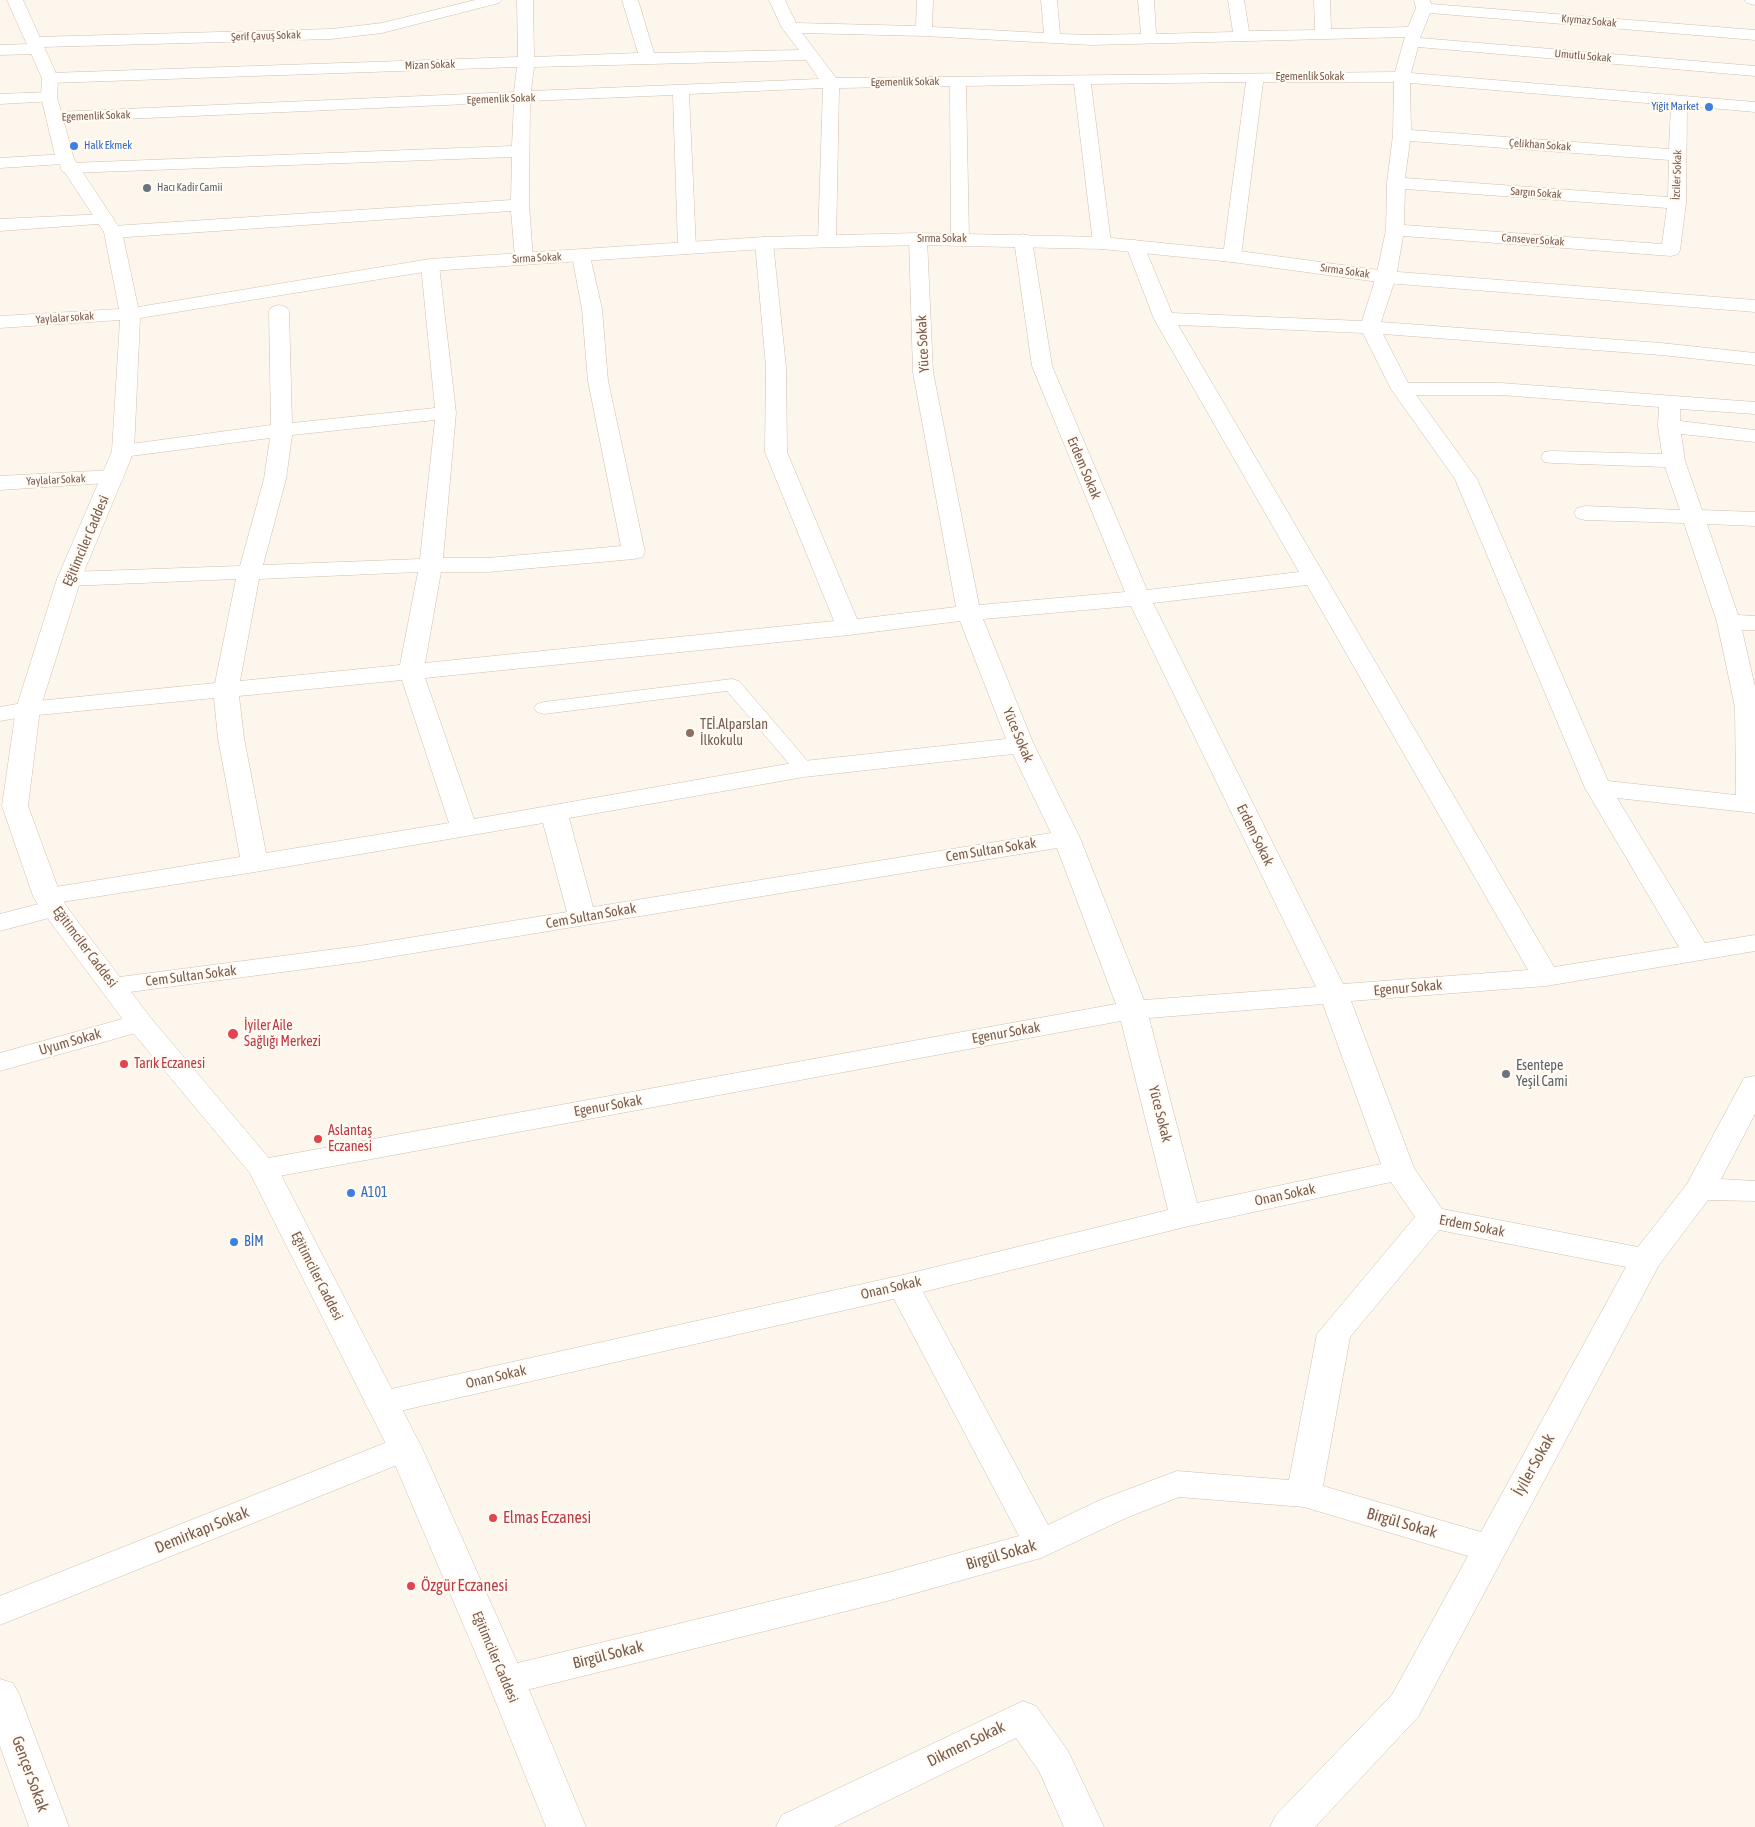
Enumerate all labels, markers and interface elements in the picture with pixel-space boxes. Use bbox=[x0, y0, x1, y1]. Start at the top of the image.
street label: Kıymaz Sokak bbox=[1561, 12, 1617, 30]
street label: Şerif Çavuş Sokak bbox=[231, 28, 301, 44]
street label: Umutlu Sokak bbox=[1554, 47, 1612, 65]
street label: Mizan Sokak bbox=[405, 58, 455, 72]
street label: Egemenlik Sokak bbox=[1276, 70, 1344, 84]
street label: Egemenlik Sokak bbox=[870, 75, 940, 89]
street label: Egemenlik Sokak bbox=[466, 91, 536, 107]
place label: Yiğit Market bbox=[1651, 100, 1699, 114]
marker: Yiğit Market bbox=[1703, 101, 1715, 113]
street label: Egemenlik Sokak bbox=[61, 108, 131, 124]
street label: Çelikhan Sokak bbox=[1509, 136, 1571, 154]
place label: Halk Ekmek bbox=[84, 139, 132, 153]
marker: Halk Ekmek bbox=[68, 140, 80, 152]
street label: İzciler Sokak bbox=[1670, 150, 1684, 200]
place label: Hacı Kadir Camii bbox=[157, 181, 222, 195]
marker: Hacı Kadir Camii bbox=[141, 182, 153, 194]
street label: Sargın Sokak bbox=[1510, 185, 1562, 201]
street label: Cansever Sokak bbox=[1501, 231, 1565, 249]
street label: Sırma Sokak bbox=[917, 232, 967, 246]
street label: Sırma Sokak bbox=[512, 250, 562, 266]
street label: Sırma Sokak bbox=[1320, 261, 1370, 281]
street label: Yaylalar sokak bbox=[35, 309, 95, 327]
street label: Yüce Sokak bbox=[913, 315, 933, 373]
street label: Erdem Sokak bbox=[1063, 434, 1105, 502]
street label: Yaylalar Sokak bbox=[26, 472, 86, 488]
street label: Eğitimciler Caddesi bbox=[59, 493, 113, 589]
street label: Yüce Sokak bbox=[999, 705, 1037, 765]
place label: TEİ.Alparslan İlkokulu bbox=[700, 717, 768, 750]
marker: TEİ.Alparslan İlkokulu bbox=[684, 727, 696, 739]
street label: Erdem Sokak bbox=[1233, 801, 1277, 869]
street label: Cem Sultan Sokak bbox=[944, 835, 1038, 865]
street label: Cem Sultan Sokak bbox=[544, 900, 638, 932]
street label: Eğitimciler Caddesi bbox=[49, 903, 121, 991]
street label: Cem Sultan Sokak bbox=[145, 962, 237, 990]
street label: Egenur Sokak bbox=[1373, 977, 1443, 999]
place label: İyiler Aile Sağlığı Merkezi bbox=[244, 1018, 321, 1050]
street label: Egenur Sokak bbox=[971, 1019, 1041, 1047]
street label: Uyum Sokak bbox=[37, 1025, 103, 1059]
marker: İyiler Aile Sağlığı Merkezi bbox=[226, 1027, 240, 1041]
place label: Tarık Eczanesi bbox=[134, 1056, 205, 1072]
marker: Tarık Eczanesi bbox=[118, 1058, 130, 1070]
place label: Esentepe Yeşil Cami bbox=[1516, 1058, 1568, 1090]
marker: Esentepe Yeşil Cami bbox=[1500, 1068, 1512, 1080]
street label: Yüce Sokak bbox=[1145, 1084, 1175, 1144]
street label: Egenur Sokak bbox=[573, 1092, 643, 1120]
place label: Aslantaş Eczanesi bbox=[328, 1123, 372, 1156]
marker: Aslantaş Eczanesi bbox=[312, 1133, 324, 1145]
street label: Onan Sokak bbox=[1253, 1180, 1317, 1210]
place label: A101 bbox=[361, 1185, 388, 1201]
marker: A101 bbox=[345, 1187, 357, 1199]
street label: Erdem Sokak bbox=[1438, 1211, 1506, 1241]
street label: Eğitimciler Caddesi bbox=[287, 1229, 347, 1323]
place label: BİM bbox=[244, 1234, 264, 1250]
marker: BİM bbox=[228, 1236, 240, 1248]
street label: Onan Sokak bbox=[859, 1273, 923, 1303]
street label: Onan Sokak bbox=[464, 1362, 528, 1392]
street label: İyiler Sokak bbox=[1509, 1430, 1559, 1500]
street label: Demirkapı Sokak bbox=[152, 1502, 252, 1558]
street label: Birgül Sokak bbox=[1365, 1504, 1439, 1542]
place label: Elmas Eczanesi bbox=[503, 1508, 591, 1528]
marker: Elmas Eczanesi bbox=[487, 1512, 499, 1524]
street label: Birgül Sokak bbox=[964, 1536, 1038, 1574]
place label: Özgür Eczanesi bbox=[421, 1576, 508, 1596]
marker: Özgür Eczanesi bbox=[405, 1580, 417, 1592]
street label: Eğitimciler Caddesi bbox=[468, 1609, 522, 1705]
street label: Birgül Sokak bbox=[571, 1637, 645, 1673]
street label: Dikmen Sokak bbox=[924, 1717, 1008, 1771]
street label: Gençer Sokak bbox=[7, 1733, 53, 1815]

